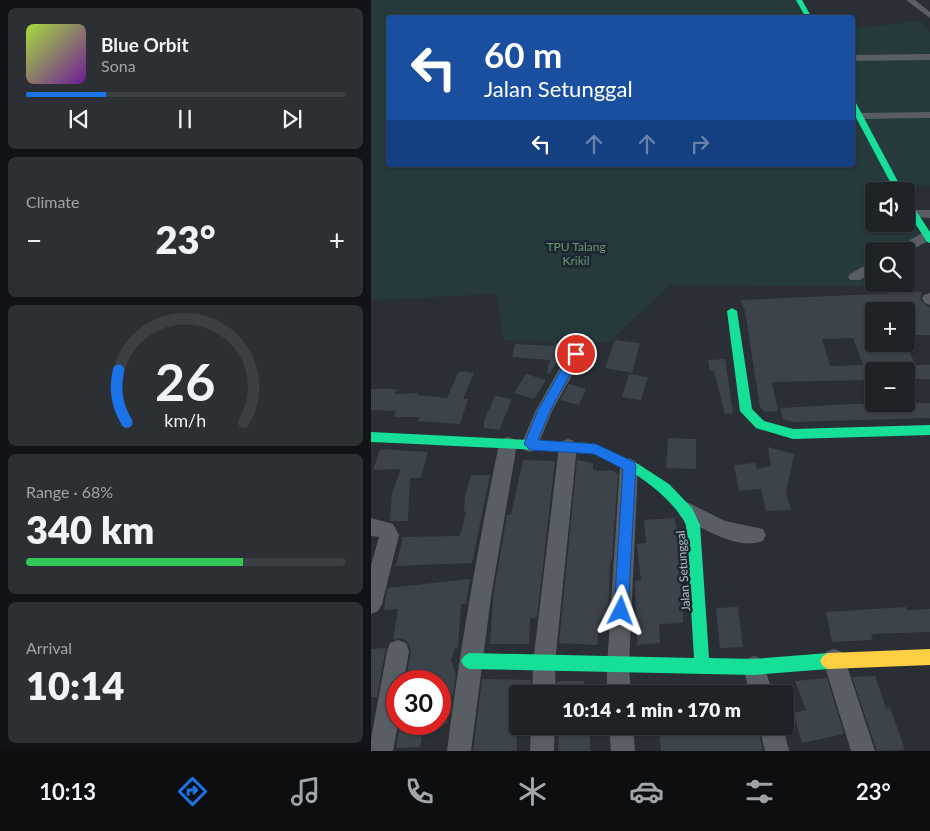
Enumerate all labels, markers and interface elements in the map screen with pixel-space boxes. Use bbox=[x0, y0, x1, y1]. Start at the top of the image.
text: Blue Orbit bbox=[101, 33, 189, 56]
text: 60 m bbox=[484, 33, 562, 75]
icon: left bbox=[401, 35, 466, 100]
text: Sona bbox=[101, 56, 136, 75]
text: Jalan Setunggal bbox=[484, 75, 633, 102]
icon: previous bbox=[65, 105, 93, 133]
icon: pause bbox=[171, 105, 199, 133]
icon: next bbox=[278, 105, 306, 133]
icon: left bbox=[527, 130, 555, 158]
icon: ahead bbox=[580, 130, 608, 158]
icon: ahead bbox=[633, 130, 661, 158]
icon: right bbox=[686, 130, 714, 158]
map controls bbox=[865, 182, 915, 412]
button: sound bbox=[865, 182, 915, 232]
text: Climate bbox=[26, 192, 79, 211]
text: 23° bbox=[156, 216, 215, 262]
text: − bbox=[26, 223, 42, 257]
text: + bbox=[329, 223, 345, 257]
park label: TPU Talang Krikil bbox=[546, 239, 606, 268]
button: search bbox=[865, 242, 915, 292]
button: + bbox=[865, 302, 915, 352]
pin bbox=[555, 333, 597, 375]
icon: arrive bbox=[562, 340, 590, 368]
text: 26 bbox=[155, 350, 216, 412]
button: − bbox=[865, 362, 915, 412]
text: km/h bbox=[165, 409, 206, 431]
text: Range · 68% bbox=[26, 482, 113, 501]
text: 340 km bbox=[26, 506, 154, 552]
street label: Jalan Setunggal bbox=[673, 530, 693, 612]
position arrow bbox=[594, 584, 646, 636]
text: Arrival bbox=[26, 638, 72, 657]
text: 10:14 bbox=[26, 662, 124, 708]
speed limit sign: 30 bbox=[386, 670, 451, 735]
text: 10:14 · 1 min · 170 m bbox=[562, 698, 741, 721]
icon: directions bbox=[175, 774, 210, 809]
icon: music bbox=[288, 774, 323, 809]
icon: phone bbox=[402, 774, 437, 809]
icon: climate bbox=[515, 774, 550, 809]
icon: car bbox=[629, 774, 664, 809]
icon: filters bbox=[742, 774, 777, 809]
text: 10:13 bbox=[39, 778, 96, 805]
text: 23° bbox=[856, 778, 891, 805]

